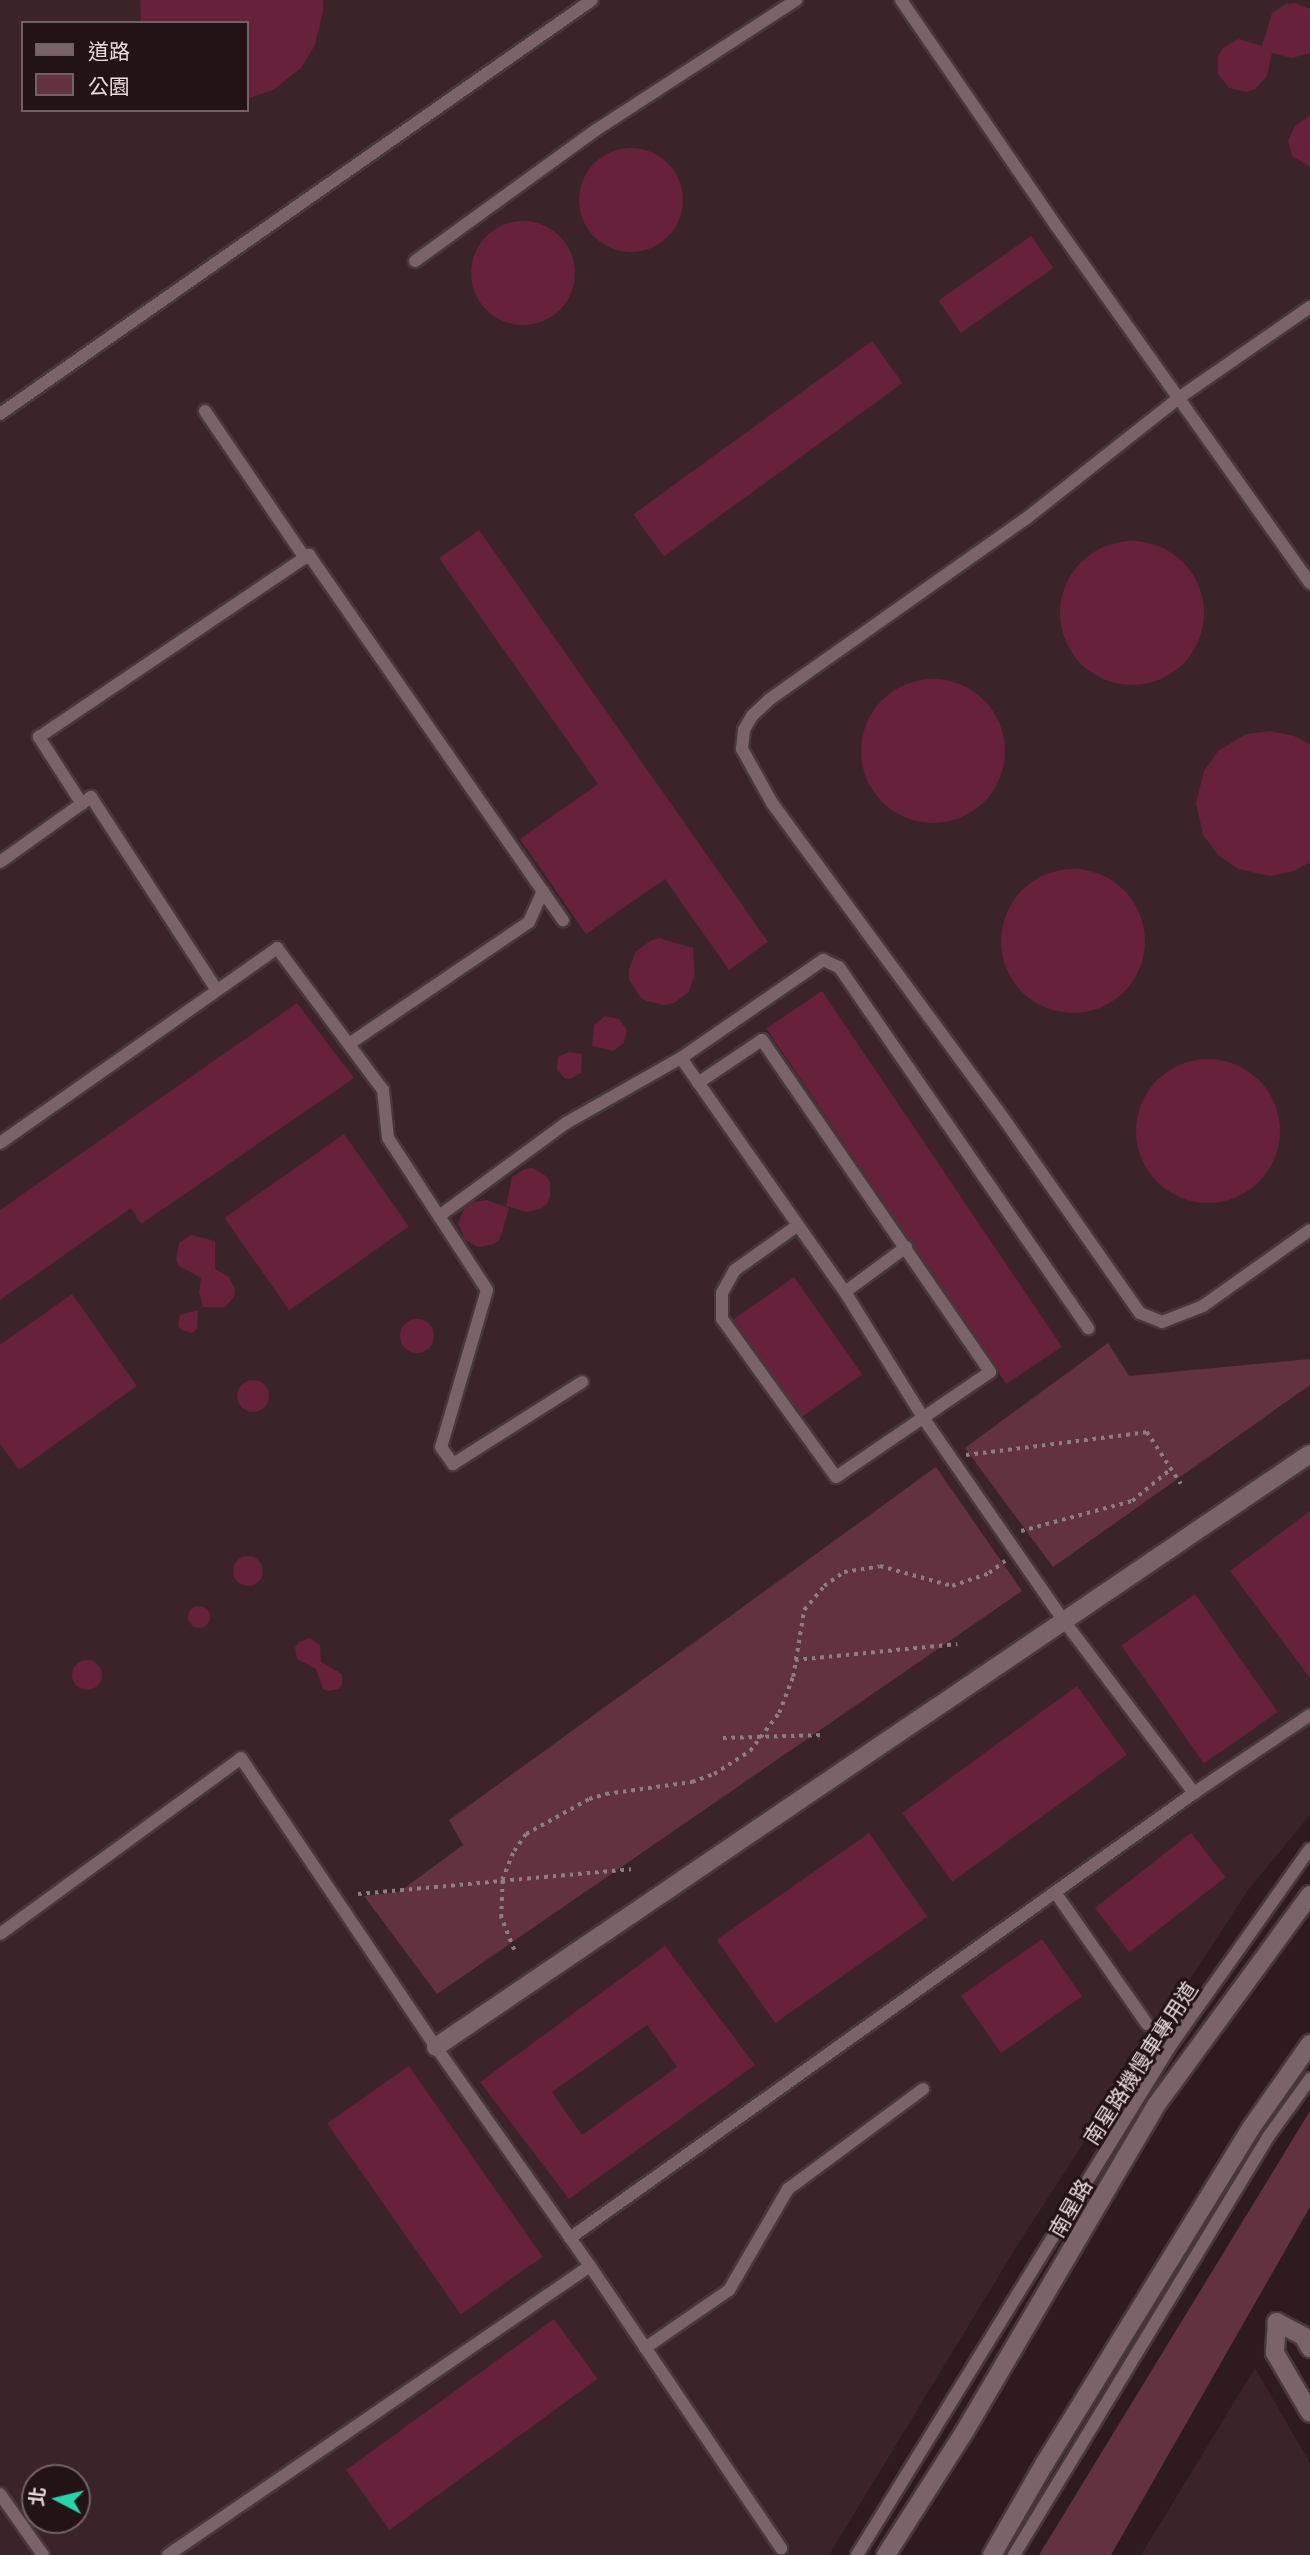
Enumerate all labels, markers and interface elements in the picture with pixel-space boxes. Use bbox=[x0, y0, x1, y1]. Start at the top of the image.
legend bbox=[21, 21, 248, 112]
text: 道路 bbox=[88, 38, 130, 64]
text: 公園 bbox=[88, 73, 130, 99]
street label: 南星路機慢車專用道 bbox=[1078, 1977, 1202, 2149]
street label: 南星路 bbox=[1043, 2174, 1097, 2242]
north arrow bbox=[21, 2464, 91, 2534]
text: 北 bbox=[24, 2486, 50, 2508]

